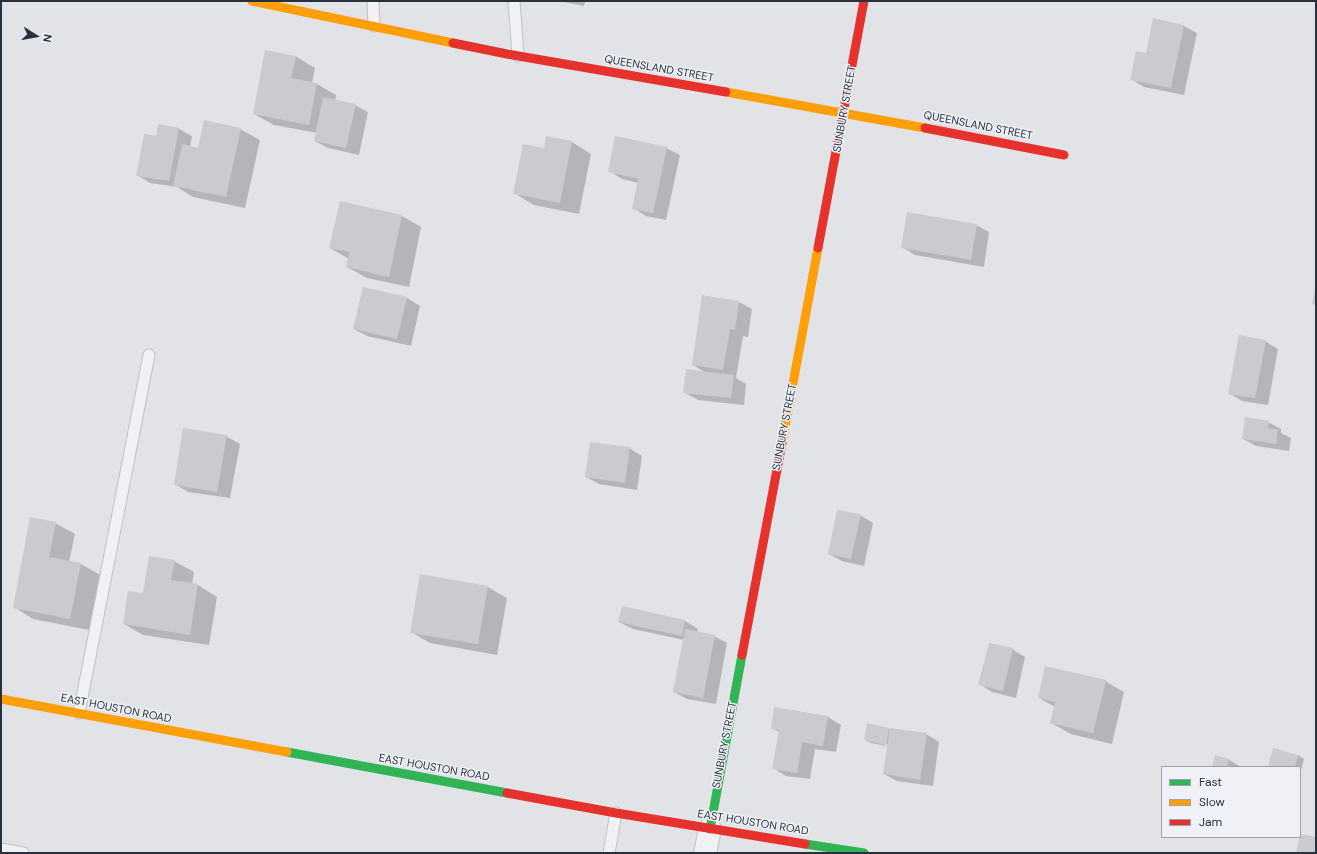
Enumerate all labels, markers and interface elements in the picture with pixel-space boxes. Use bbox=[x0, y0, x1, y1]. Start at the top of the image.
north arrow bbox=[16, 16, 56, 56]
text: N bbox=[40, 33, 55, 44]
street label: QUEENSLAND STREET bbox=[603, 53, 715, 85]
street label: SUNBURY STREET bbox=[831, 65, 859, 153]
street label: QUEENSLAND STREET bbox=[922, 109, 1034, 143]
street label: SUNBURY STREET bbox=[770, 383, 800, 471]
street label: EAST HOUSTON ROAD bbox=[60, 692, 172, 726]
street label: SUNBURY STREET bbox=[710, 701, 740, 789]
street label: EAST HOUSTON ROAD bbox=[378, 752, 490, 784]
legend bbox=[1161, 766, 1301, 838]
text: Fast bbox=[1199, 774, 1222, 790]
text: Slow bbox=[1199, 794, 1225, 810]
street label: EAST HOUSTON ROAD bbox=[696, 808, 810, 838]
text: Jam bbox=[1199, 814, 1222, 830]

